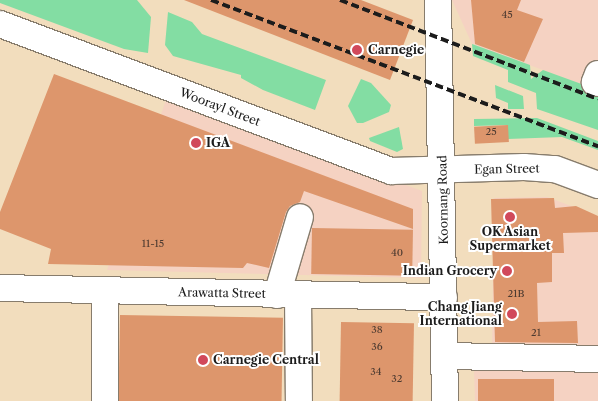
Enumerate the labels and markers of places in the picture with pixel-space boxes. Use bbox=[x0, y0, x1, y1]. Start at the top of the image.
marker: Carnegie bbox=[350, 43, 364, 57]
place label: Carnegie bbox=[368, 43, 424, 57]
place label: IGA bbox=[206, 136, 230, 150]
marker: IGA bbox=[190, 137, 202, 149]
marker: OK Asian Supermarket bbox=[504, 211, 516, 223]
place label: OK Asian Supermarket bbox=[469, 225, 551, 253]
place label: Indian Grocery bbox=[403, 264, 497, 278]
marker: Indian Grocery bbox=[501, 265, 513, 277]
place label: Chang Jiang International bbox=[420, 300, 502, 328]
marker: Chang Jiang International bbox=[506, 308, 518, 320]
place label: Carnegie Central bbox=[213, 353, 319, 367]
marker: Carnegie Central bbox=[197, 354, 209, 366]

